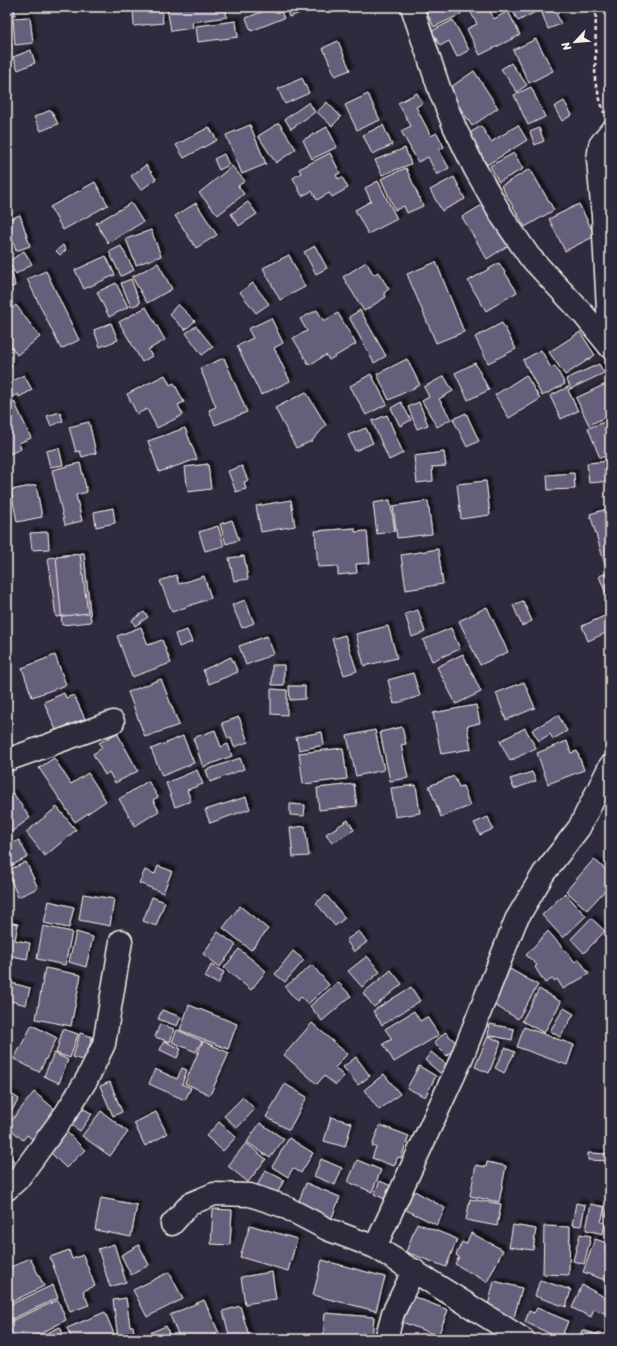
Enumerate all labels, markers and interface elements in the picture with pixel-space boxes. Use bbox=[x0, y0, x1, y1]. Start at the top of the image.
north arrow bbox=[555, 22, 595, 62]
text: N bbox=[556, 38, 577, 55]

